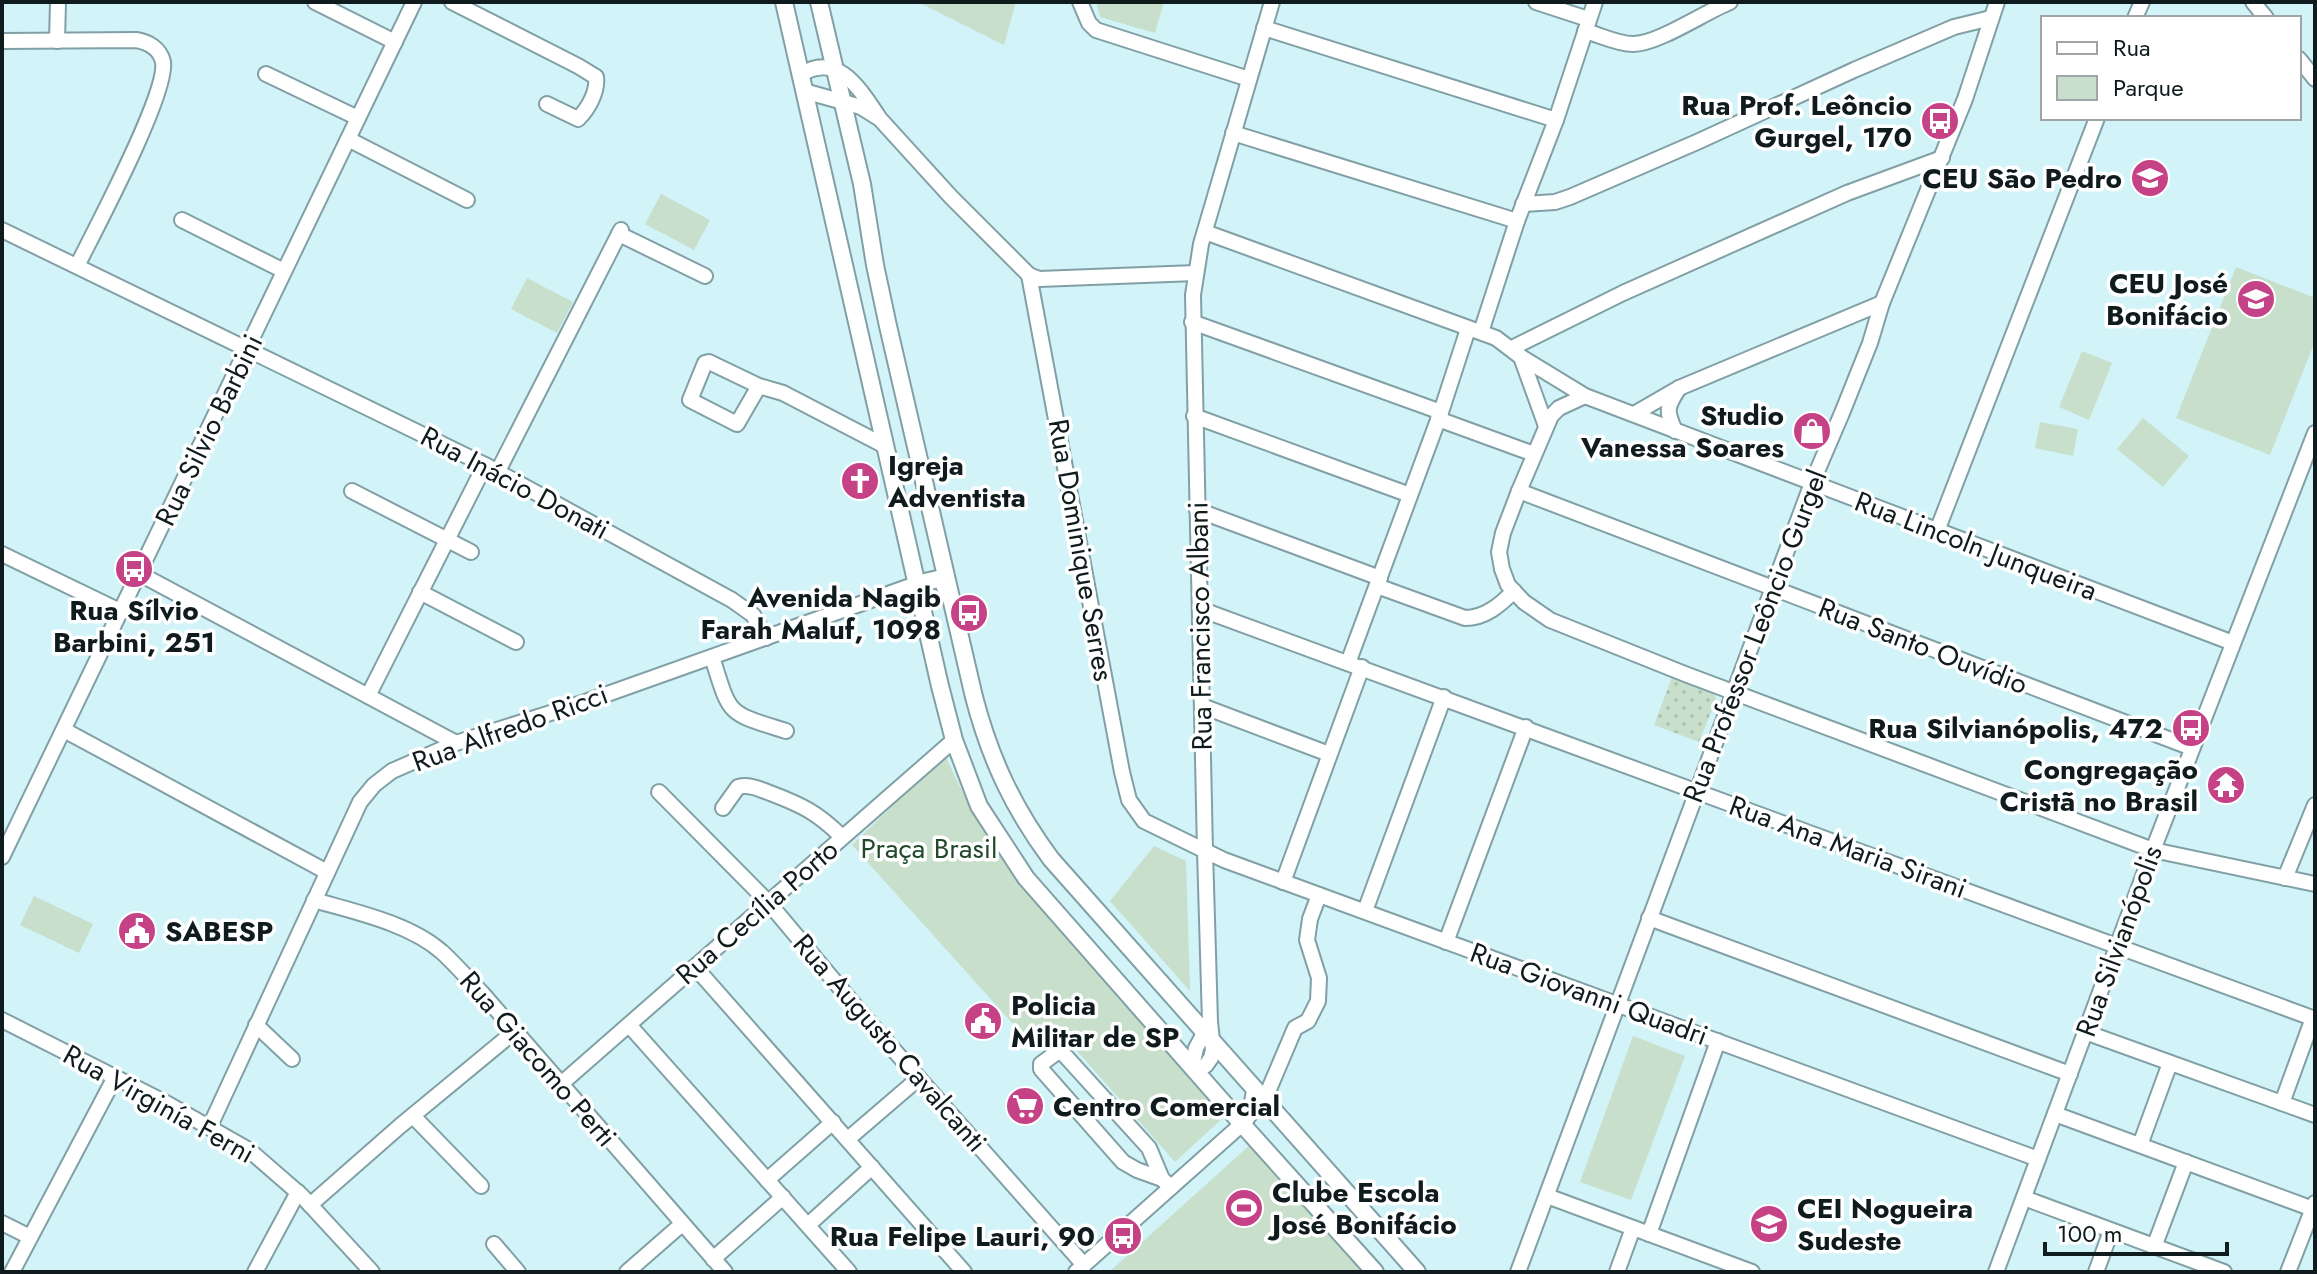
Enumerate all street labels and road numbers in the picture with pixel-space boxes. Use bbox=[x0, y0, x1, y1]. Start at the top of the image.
street label: Rua Silvio Barbini bbox=[145, 327, 273, 533]
street label: Rua Inácio Donati bbox=[413, 416, 617, 550]
street label: Rua Dominique Serres bbox=[1038, 416, 1124, 684]
street label: Rua Professor Leôncio Gurgel bbox=[1673, 464, 1837, 808]
street label: Rua Lincoln Junqueira bbox=[1849, 481, 2103, 611]
street label: Rua Francisco Albani bbox=[1177, 501, 1223, 751]
street label: Rua Santo Ouvídio bbox=[1812, 587, 2034, 705]
street label: Rua Alfredo Ricci bbox=[406, 674, 614, 782]
street label: Rua Ana Maria Sirani bbox=[1724, 785, 1972, 909]
street label: Rua Cecília Porto bbox=[667, 830, 847, 994]
street label: Rua Silvianópolis bbox=[2065, 840, 2173, 1042]
street label: Rua Augusto Cavalcanti bbox=[783, 925, 997, 1161]
street label: Rua Giovanni Quadri bbox=[1464, 932, 1714, 1056]
street label: Rua Giacomo Perti bbox=[450, 962, 626, 1156]
street label: Rua Virginía Ferni bbox=[56, 1034, 262, 1174]

